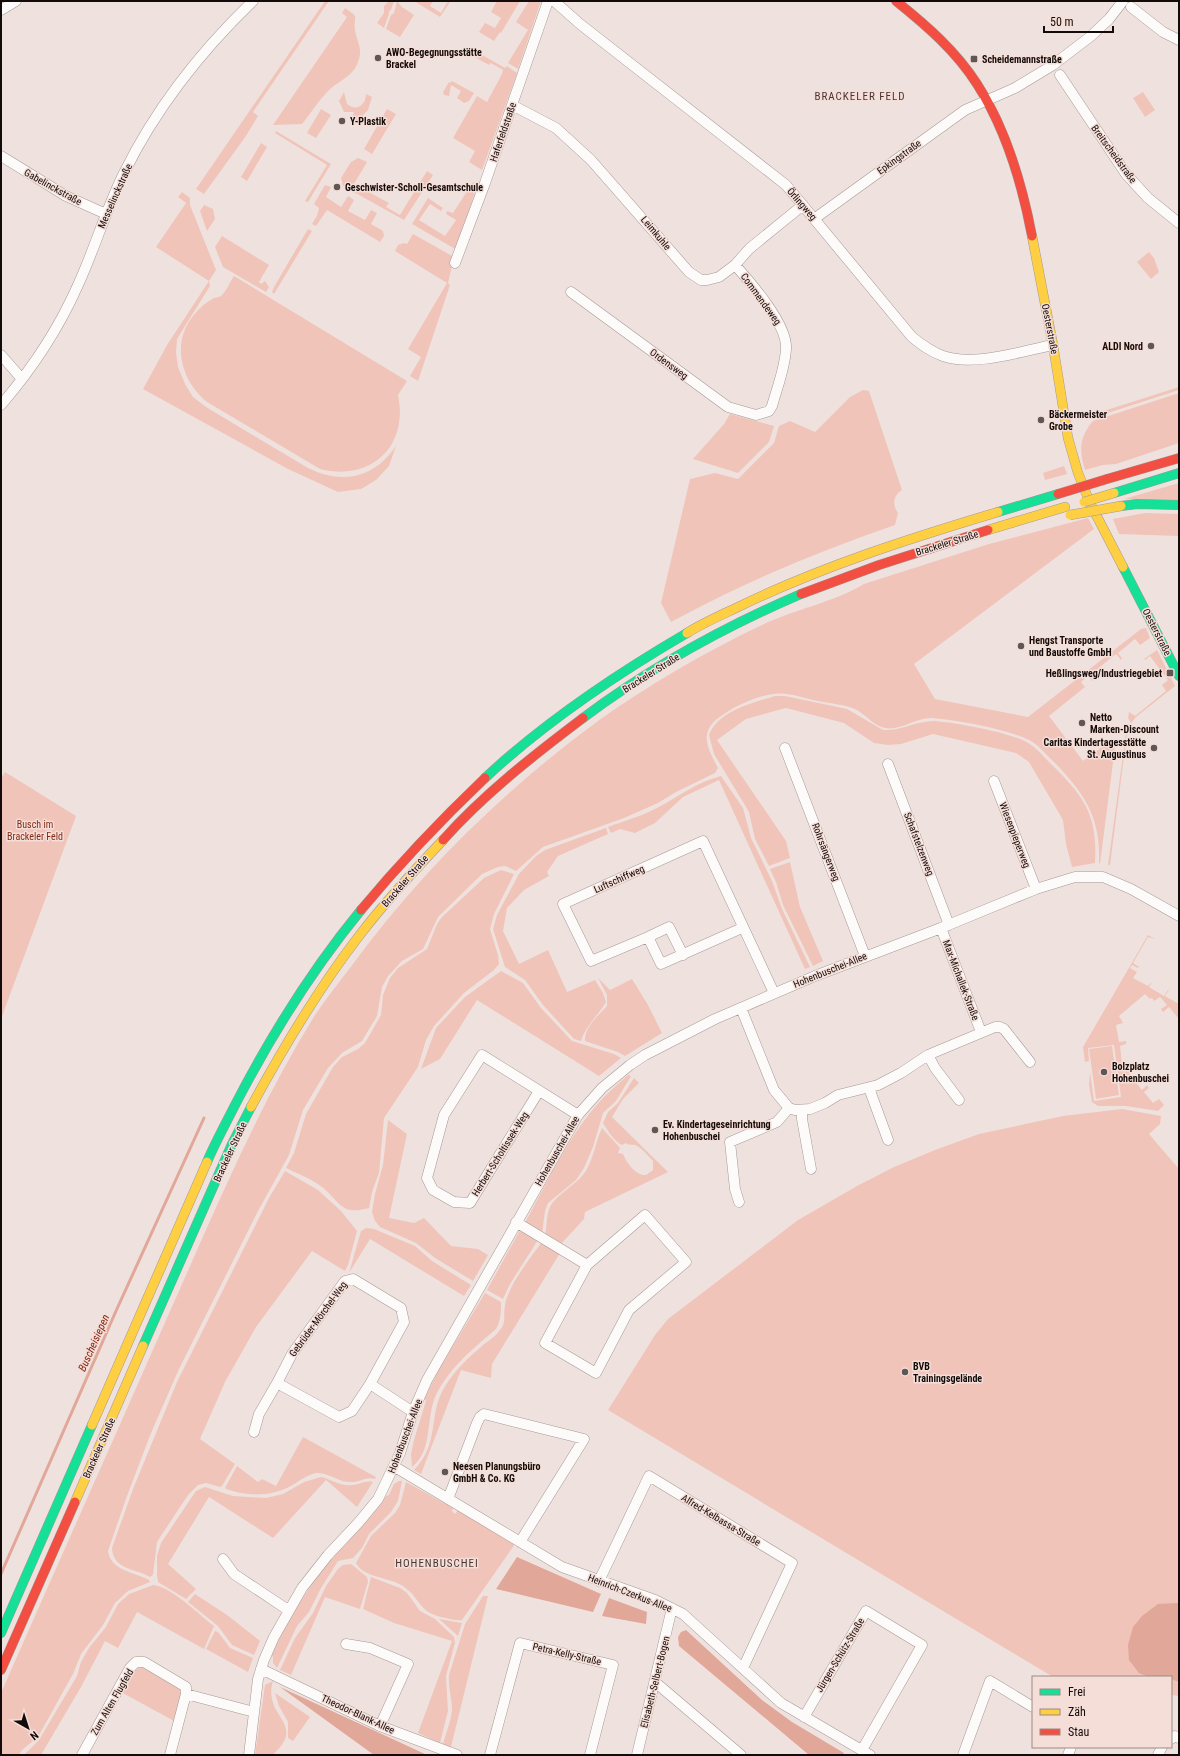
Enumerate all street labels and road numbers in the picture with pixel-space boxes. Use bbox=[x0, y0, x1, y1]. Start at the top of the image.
street label: Haferfeldstraße bbox=[488, 101, 518, 163]
street label: Breitscheidstraße bbox=[1089, 123, 1139, 186]
street label: Epkingstraße bbox=[875, 137, 923, 177]
street label: Messelinckstraße bbox=[96, 162, 134, 230]
street label: Gabelinckstraße bbox=[22, 167, 84, 207]
street label: Örlingweg bbox=[785, 185, 820, 223]
street label: Leimkuhle bbox=[639, 214, 673, 252]
street label: Commendeweg bbox=[739, 271, 783, 327]
street label: Oesterstraße bbox=[1040, 303, 1060, 355]
street label: Ordensweg bbox=[648, 347, 690, 381]
street label: Brackeler Straße bbox=[914, 528, 980, 558]
street label: Oesterstraße bbox=[1141, 607, 1174, 658]
street label: Brackeler Straße bbox=[621, 651, 682, 695]
street label: Wiesenpieperweg bbox=[997, 801, 1033, 869]
street label: Schafstelzenweg bbox=[902, 811, 936, 877]
street label: Rohrsängerweg bbox=[810, 821, 842, 883]
street label: Brackeler Straße bbox=[380, 853, 431, 909]
street label: Luftschiffweg bbox=[592, 863, 646, 895]
street label: Max-Michallek-Straße bbox=[941, 938, 982, 1022]
street label: Hohenbuschei-Allee bbox=[792, 950, 869, 990]
street label: Herbert-Scholtissek-Weg bbox=[470, 1110, 530, 1198]
street label: Hohenbuschei-Allee bbox=[533, 1114, 582, 1188]
street label: Brackeler Straße bbox=[211, 1120, 249, 1184]
street label: Gebrüder-Mörchel-Weg bbox=[287, 1279, 349, 1359]
street label: Hohenbuschei-Allee bbox=[386, 1397, 424, 1475]
street label: Brackeler Straße bbox=[81, 1416, 117, 1480]
street label: Alfred-Kelbassa-Straße bbox=[679, 1492, 763, 1548]
street label: Heinrich-Czerkus-Allee bbox=[586, 1572, 674, 1614]
street label: Jürgen-Schütz-Straße bbox=[814, 1616, 867, 1694]
street label: Elisabeth-Selbert-Bogen bbox=[638, 1635, 672, 1729]
street label: Petra-Kelly-Straße bbox=[532, 1641, 603, 1667]
street label: Zum Alten Flugfeld bbox=[89, 1667, 135, 1737]
street label: Theodor-Blank-Allee bbox=[320, 1692, 397, 1736]

